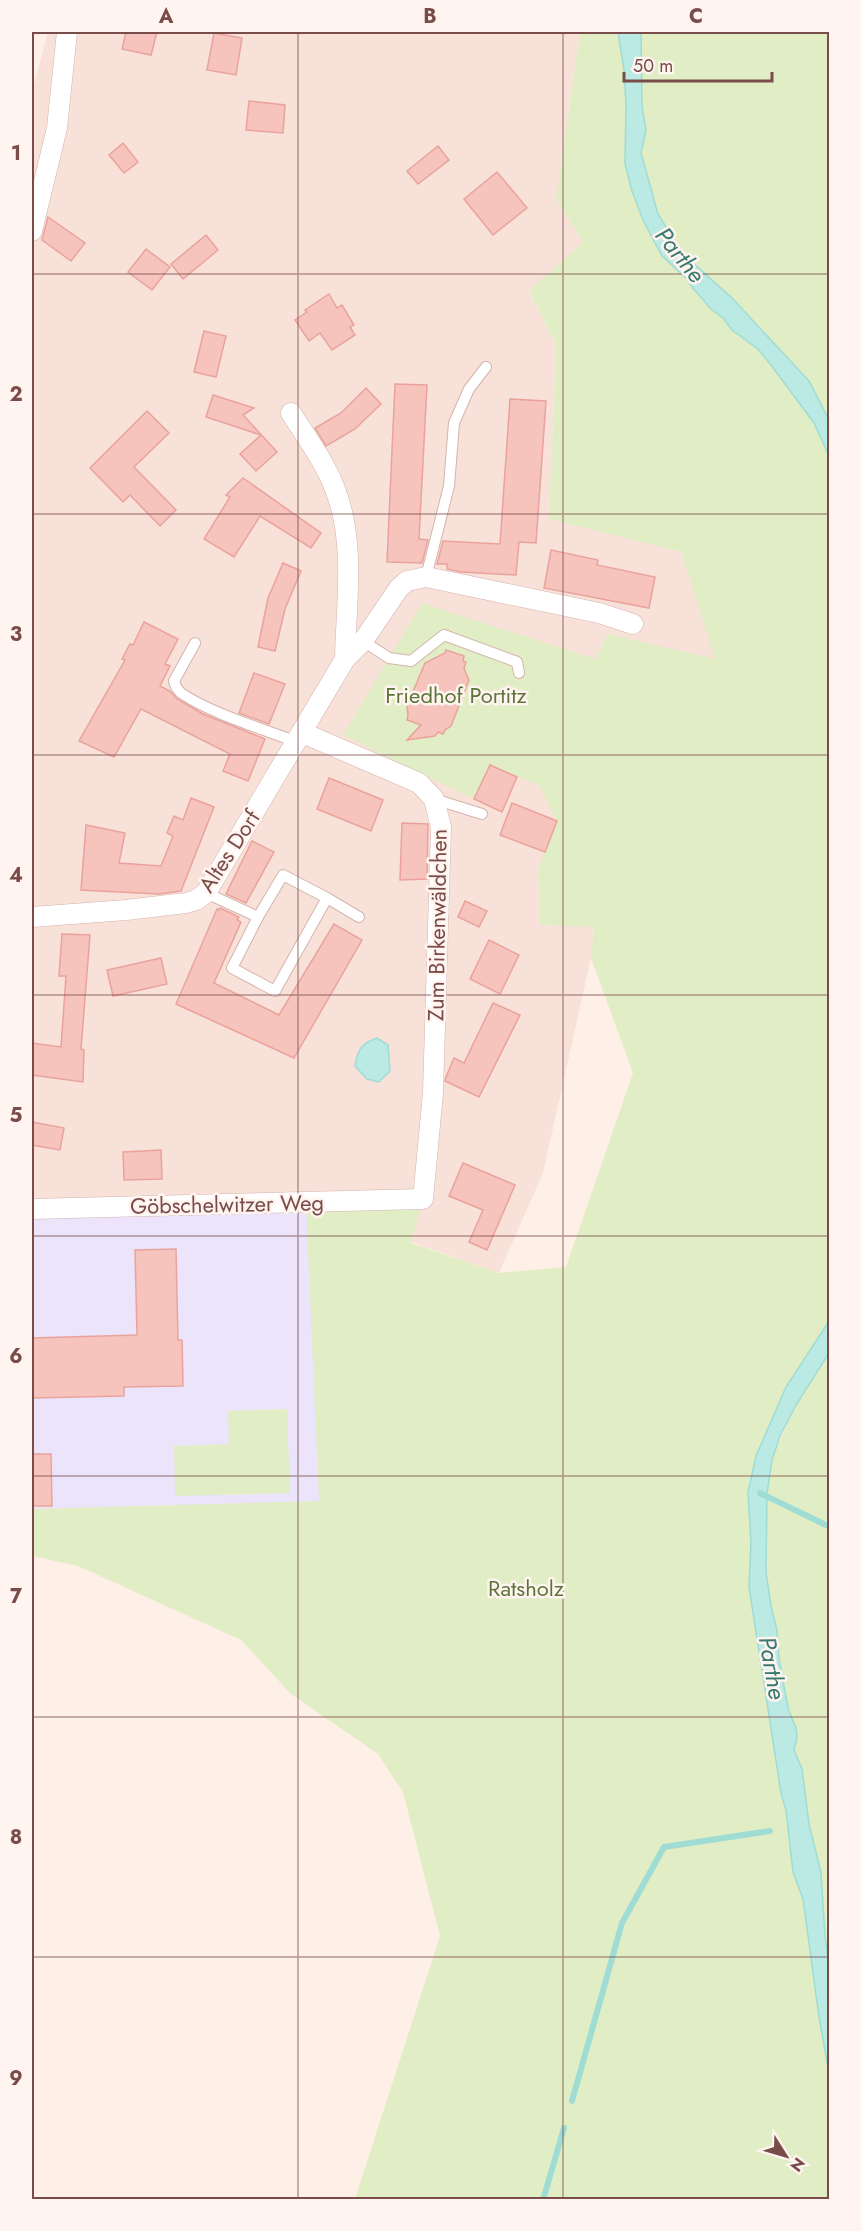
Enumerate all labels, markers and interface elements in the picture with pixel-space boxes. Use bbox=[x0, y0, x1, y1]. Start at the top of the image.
text: A bbox=[158, 2, 174, 31]
text: B bbox=[423, 2, 437, 31]
text: C bbox=[689, 2, 703, 31]
scale bar bbox=[624, 45, 772, 83]
text: 50 m bbox=[633, 53, 673, 79]
text: 1 bbox=[11, 139, 21, 168]
water label: Parthe bbox=[647, 219, 714, 290]
text: 2 bbox=[9, 380, 23, 409]
text: 3 bbox=[10, 620, 22, 649]
park label: Friedhof Portitz bbox=[385, 679, 527, 711]
street label: Altes Dorf bbox=[190, 803, 268, 898]
street label: Zum Birkenwäldchen bbox=[419, 828, 455, 1022]
text: 4 bbox=[9, 861, 23, 890]
text: 5 bbox=[10, 1101, 23, 1130]
street label: Göbschelwitzer Weg bbox=[130, 1186, 324, 1222]
text: 6 bbox=[9, 1342, 23, 1371]
park label: Ratsholz bbox=[488, 1572, 564, 1604]
text: 7 bbox=[10, 1582, 23, 1611]
water label: Parthe bbox=[750, 1634, 795, 1702]
text: 8 bbox=[10, 1823, 22, 1852]
text: 9 bbox=[9, 2064, 23, 2093]
north arrow bbox=[756, 2126, 816, 2186]
text: N bbox=[785, 2153, 811, 2177]

